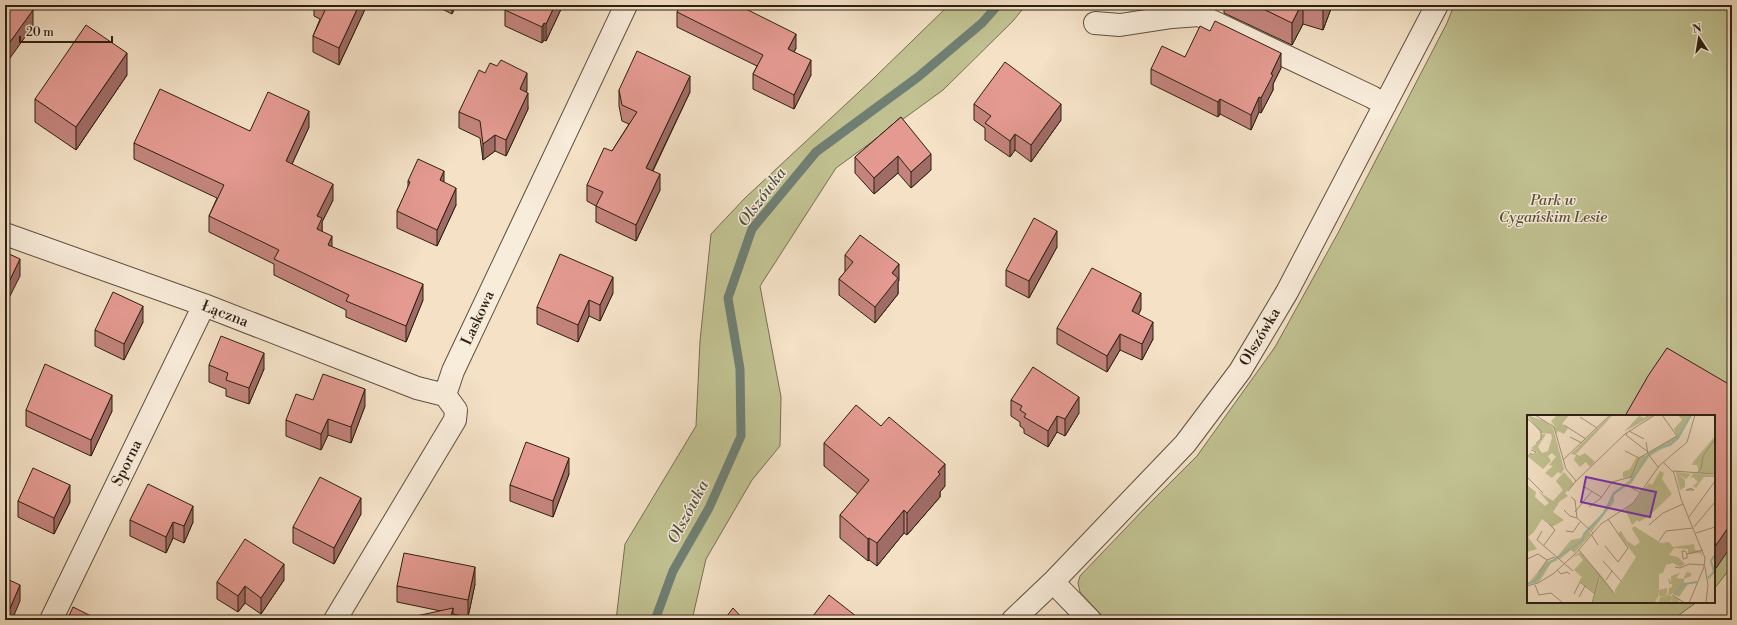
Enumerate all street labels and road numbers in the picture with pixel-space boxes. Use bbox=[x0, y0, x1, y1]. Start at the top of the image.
street label: Laskowa bbox=[457, 287, 499, 348]
street label: Łączna bbox=[199, 296, 252, 332]
street label: Olszówka bbox=[1235, 304, 1285, 369]
street label: Sporna bbox=[108, 436, 146, 489]

